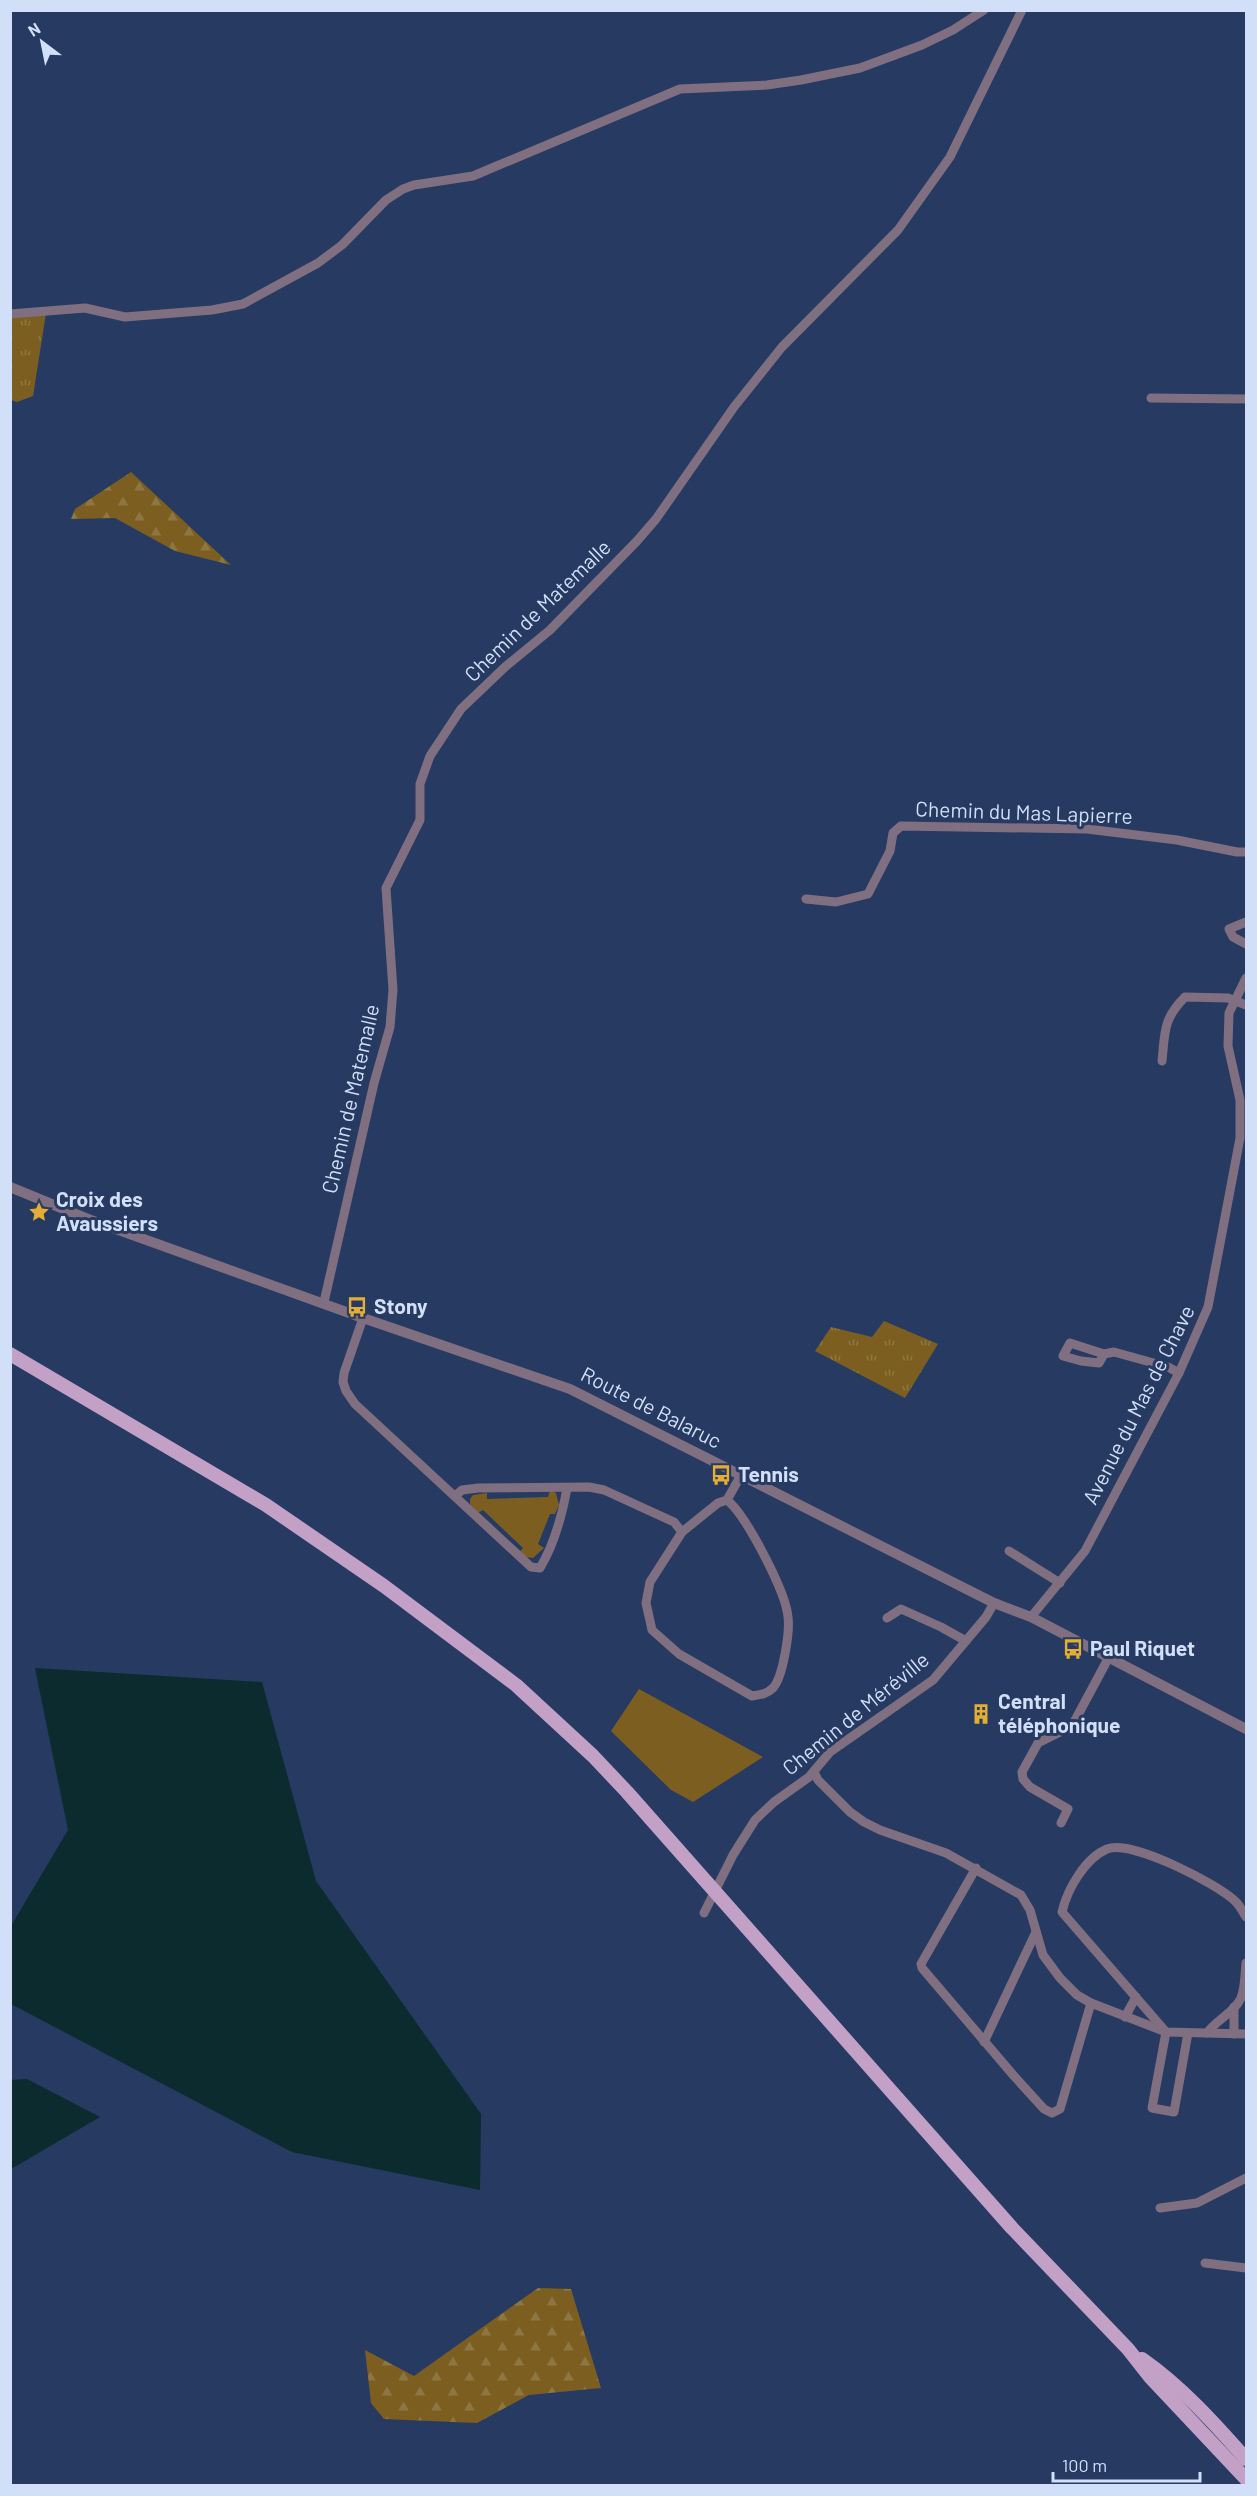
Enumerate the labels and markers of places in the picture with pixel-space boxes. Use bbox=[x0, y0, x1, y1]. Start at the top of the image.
place label: Croix des Avaussiers bbox=[56, 1186, 158, 1235]
place icon: Croix des Avaussiers bbox=[27, 1200, 51, 1224]
place label: Stony bbox=[374, 1293, 428, 1318]
bus stop icon: Stony bbox=[345, 1295, 369, 1319]
place label: Tennis bbox=[738, 1461, 799, 1486]
bus stop icon: Tennis bbox=[709, 1463, 733, 1487]
place label: Paul Riquet bbox=[1090, 1635, 1195, 1660]
bus stop icon: Paul Riquet bbox=[1061, 1637, 1085, 1661]
place label: Central téléphonique bbox=[998, 1688, 1121, 1737]
building icon: Central téléphonique bbox=[969, 1702, 993, 1726]

